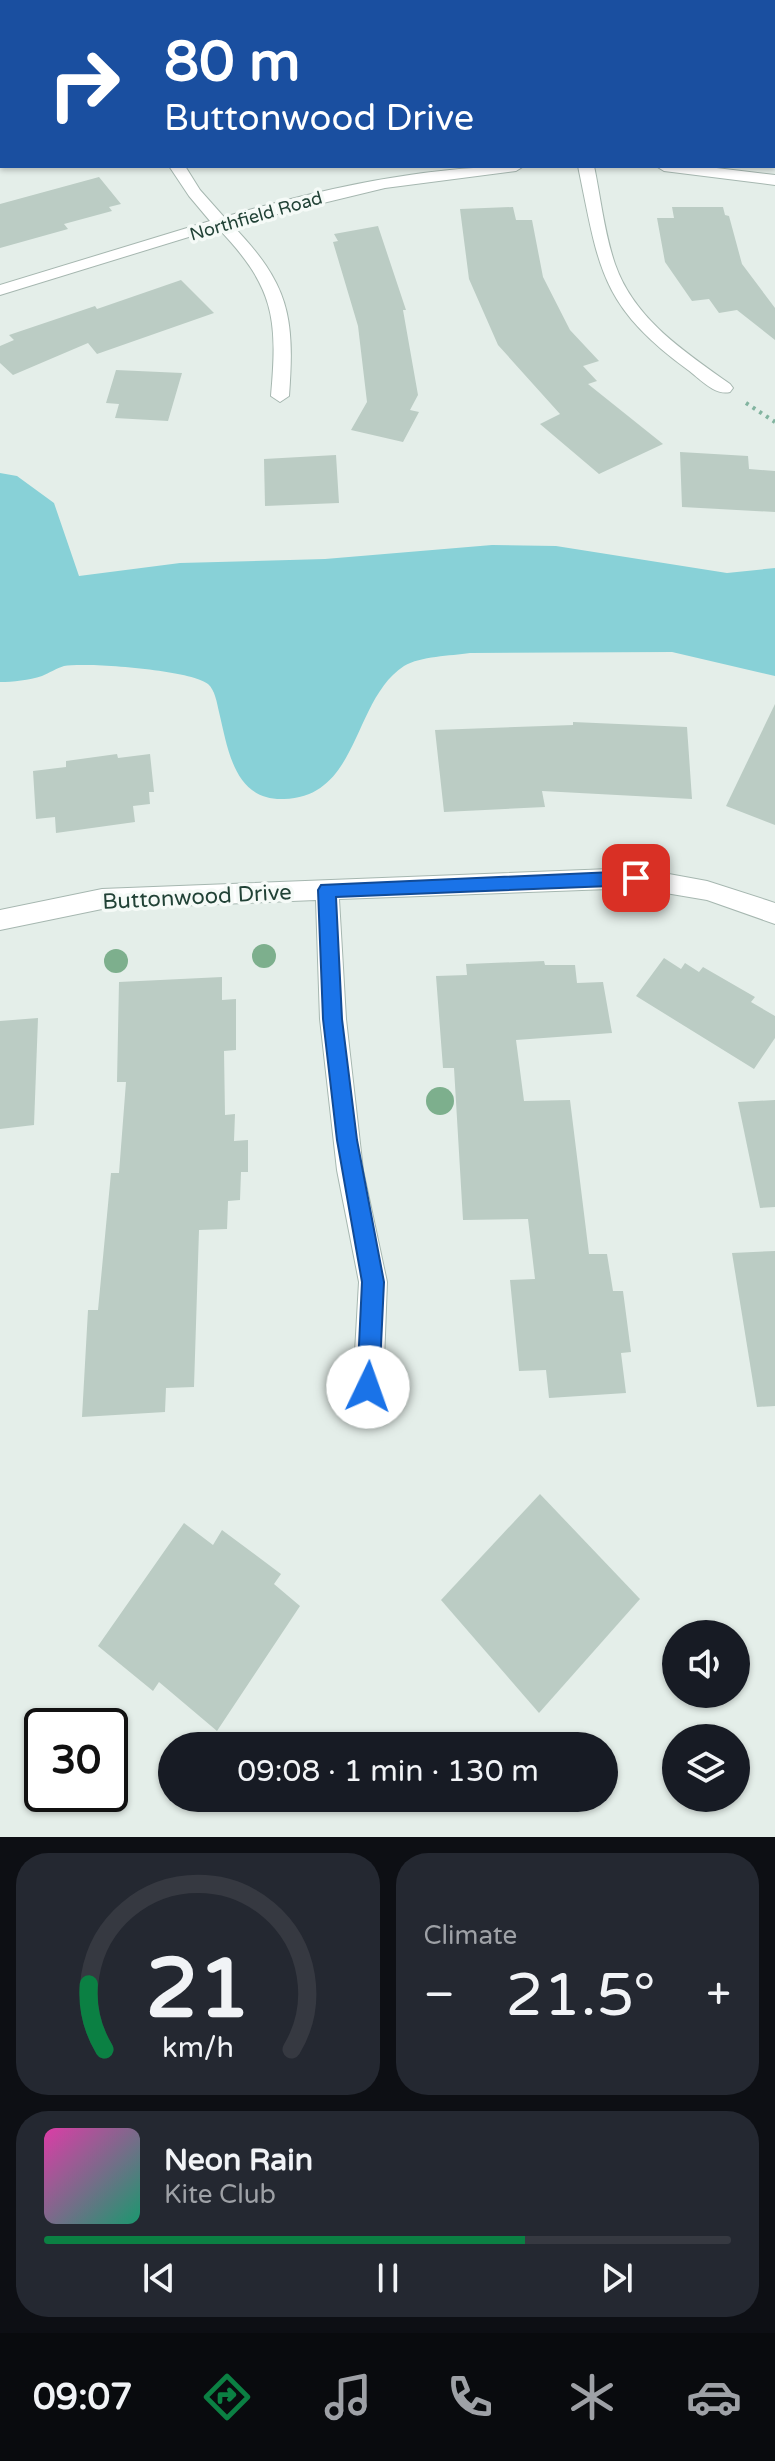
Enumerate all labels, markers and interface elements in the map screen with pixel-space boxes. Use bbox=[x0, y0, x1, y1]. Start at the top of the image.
text: 80 m bbox=[164, 29, 300, 96]
icon: right bbox=[32, 32, 136, 136]
text: Buttonwood Drive bbox=[164, 97, 474, 140]
street label: Northfield Road bbox=[187, 187, 325, 245]
pin bbox=[602, 844, 670, 912]
icon: arrive bbox=[614, 856, 658, 900]
street label: Buttonwood Drive bbox=[102, 879, 292, 915]
position arrow bbox=[326, 1345, 410, 1429]
map controls bbox=[662, 1620, 750, 1812]
button: sound bbox=[662, 1620, 750, 1708]
speed limit sign: 30 bbox=[24, 1708, 128, 1812]
button: layers bbox=[662, 1724, 750, 1812]
text: 09:08 · 1 min · 130 m bbox=[237, 1753, 539, 1790]
text: Climate bbox=[424, 1920, 517, 1951]
text: 21 bbox=[146, 1940, 250, 2040]
text: 21.5° bbox=[505, 1960, 656, 2032]
text: − bbox=[424, 1969, 455, 2022]
text: + bbox=[706, 1969, 731, 2022]
text: km/h bbox=[162, 2031, 234, 2065]
text: Neon Rain bbox=[164, 2142, 313, 2179]
text: Kite Club bbox=[164, 2179, 276, 2210]
icon: previous bbox=[137, 2256, 181, 2300]
icon: pause bbox=[366, 2256, 410, 2300]
icon: next bbox=[595, 2256, 639, 2300]
icon: directions bbox=[199, 2369, 255, 2425]
icon: music bbox=[320, 2369, 376, 2425]
icon: phone bbox=[442, 2369, 498, 2425]
icon: climate bbox=[564, 2369, 620, 2425]
icon: car bbox=[686, 2369, 742, 2425]
text: 09:07 bbox=[33, 2376, 133, 2419]

